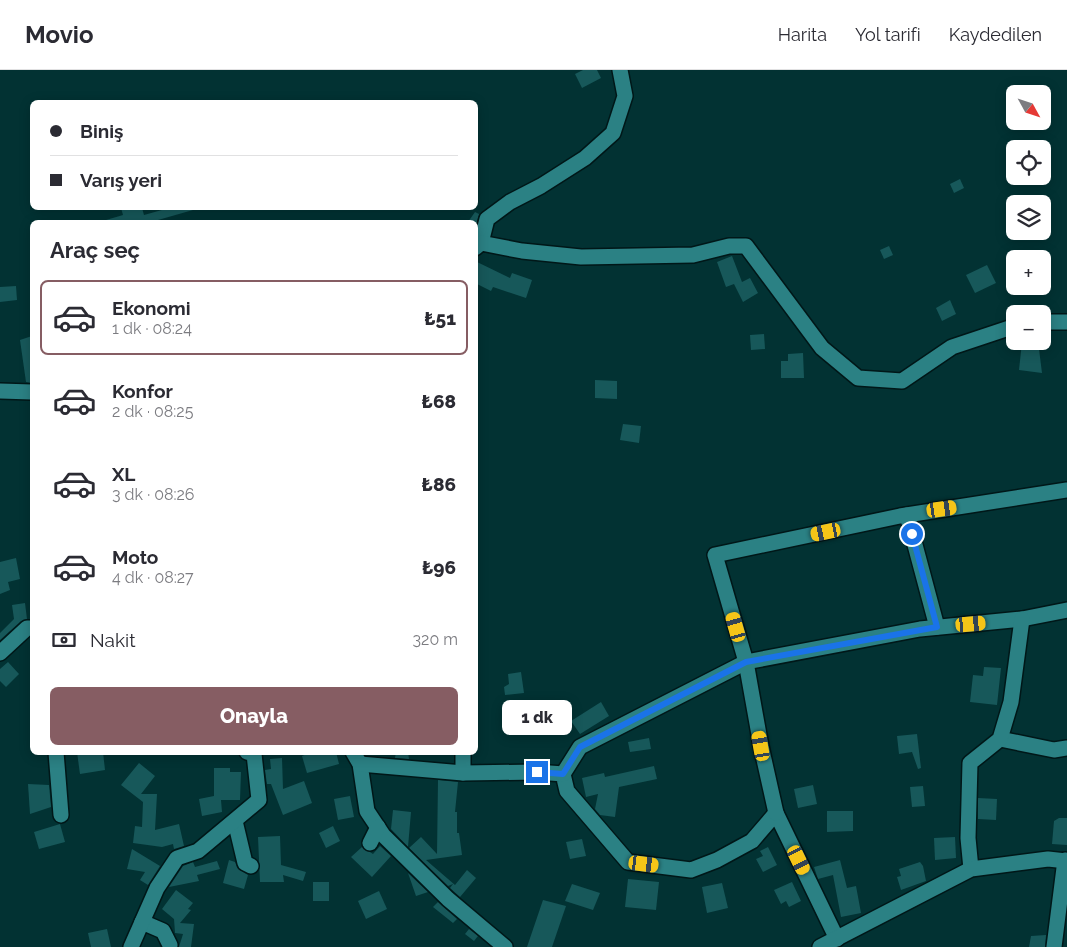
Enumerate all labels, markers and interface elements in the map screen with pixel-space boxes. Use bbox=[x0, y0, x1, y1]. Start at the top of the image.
text: Movio bbox=[25, 20, 94, 49]
text: Harita bbox=[778, 24, 827, 45]
text: Yol tarifi bbox=[855, 24, 921, 45]
text: Kaydedilen bbox=[949, 24, 1042, 45]
north arrow bbox=[1006, 85, 1051, 130]
map controls bbox=[1006, 85, 1051, 350]
text: Biniş bbox=[80, 120, 123, 142]
button: locate bbox=[1006, 140, 1051, 185]
text: Varış yeri bbox=[80, 169, 162, 191]
button: layers bbox=[1006, 195, 1051, 240]
text: Araç seç bbox=[50, 237, 140, 263]
button: + bbox=[1006, 250, 1051, 295]
icon: car bbox=[52, 295, 97, 340]
text: Ekonomi bbox=[112, 297, 191, 319]
button: − bbox=[1006, 305, 1051, 350]
text: ₺51 bbox=[424, 307, 456, 329]
text: 1 dk · 08:24 bbox=[112, 319, 192, 338]
icon: car bbox=[52, 378, 97, 423]
text: Konfor bbox=[112, 380, 173, 402]
text: ₺68 bbox=[422, 390, 456, 412]
text: 2 dk · 08:25 bbox=[112, 402, 193, 421]
icon: car bbox=[52, 461, 97, 506]
text: XL bbox=[112, 463, 135, 485]
text: ₺86 bbox=[422, 473, 456, 495]
text: 3 dk · 08:26 bbox=[112, 485, 195, 504]
car bbox=[926, 499, 957, 519]
car bbox=[809, 522, 842, 542]
route start bbox=[901, 523, 923, 545]
icon: car bbox=[52, 544, 97, 589]
text: Moto bbox=[112, 546, 158, 568]
text: ₺96 bbox=[422, 556, 456, 578]
text: 4 dk · 08:27 bbox=[112, 568, 194, 587]
car bbox=[724, 611, 747, 643]
car bbox=[955, 615, 986, 633]
icon: cash bbox=[50, 626, 78, 654]
text: Nakit bbox=[90, 629, 136, 651]
text: 320 m bbox=[413, 630, 458, 649]
button: Onayla bbox=[50, 687, 458, 745]
callout: 1 dk bbox=[502, 700, 572, 734]
text: 1 dk bbox=[521, 708, 553, 727]
car bbox=[751, 730, 770, 762]
route end bbox=[526, 761, 548, 783]
car bbox=[785, 843, 812, 877]
car bbox=[628, 855, 659, 873]

